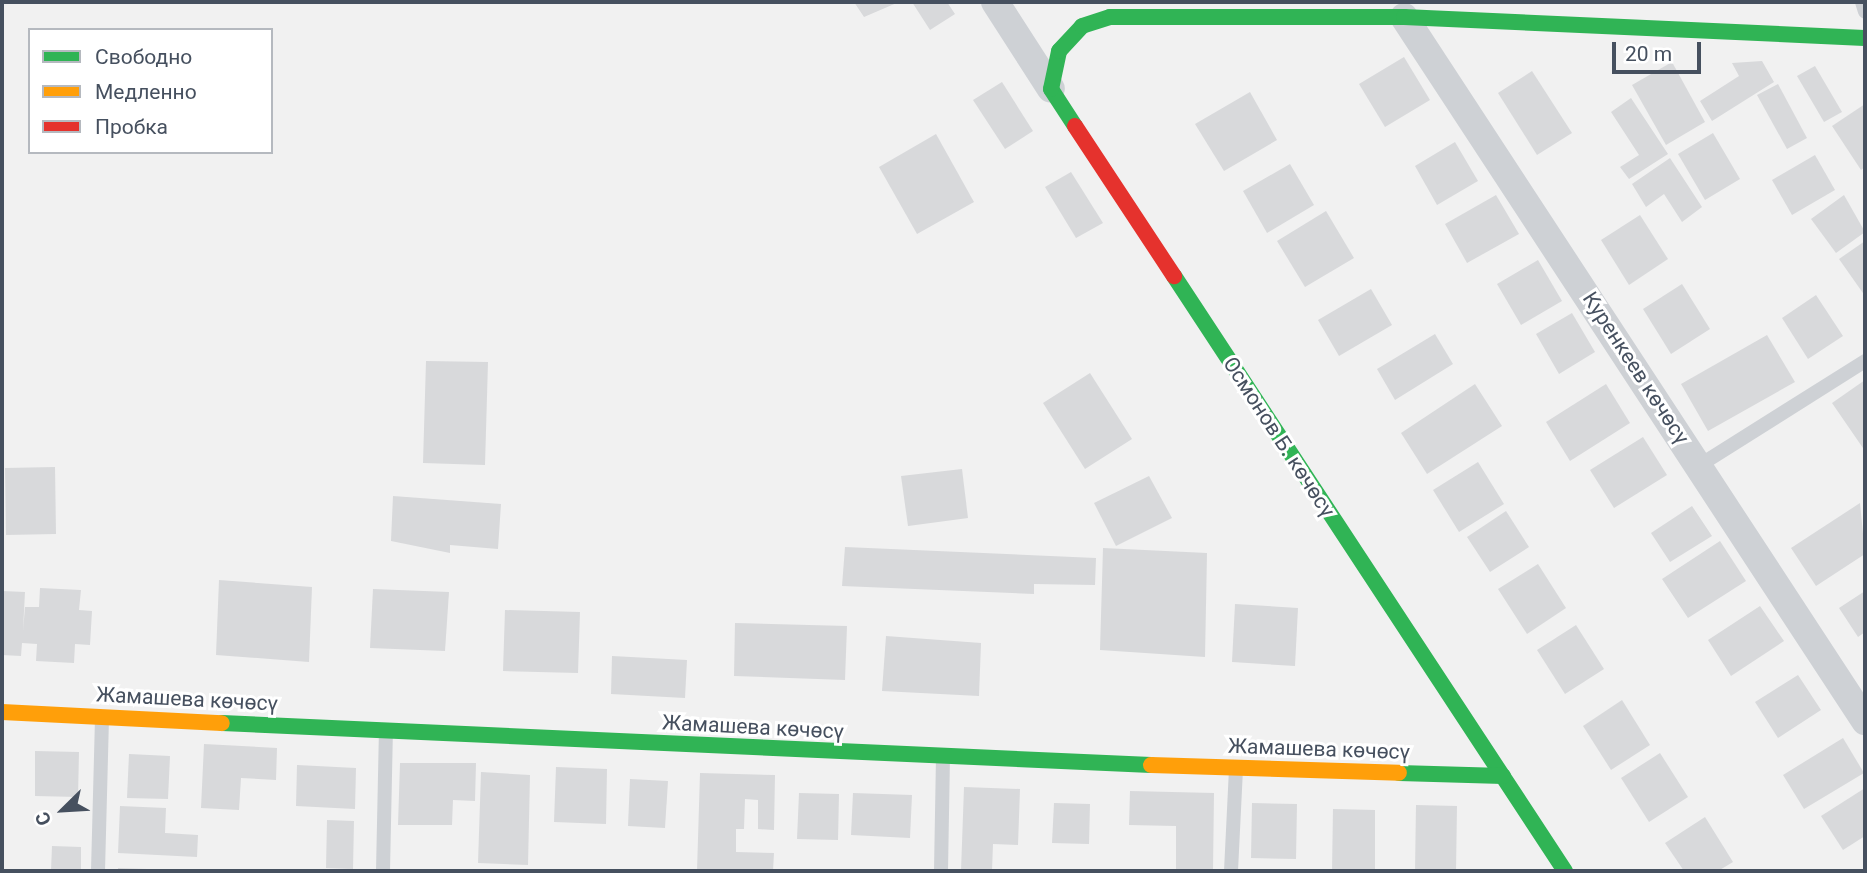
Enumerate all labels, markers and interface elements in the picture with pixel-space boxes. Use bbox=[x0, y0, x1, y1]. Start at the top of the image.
legend bbox=[28, 28, 273, 154]
scale bar bbox=[1615, 28, 1704, 72]
text: 20 m bbox=[1625, 42, 1672, 66]
text: Свободно bbox=[95, 45, 192, 69]
text: Медленно bbox=[95, 80, 197, 104]
text: Пробка bbox=[95, 115, 168, 139]
street label: Куренкеев көчөсү bbox=[1577, 287, 1695, 449]
street label: Осмонов Б. көчөсү bbox=[1218, 352, 1340, 522]
street label: Жамашева көчөсү bbox=[95, 682, 279, 716]
street label: Жамашева көчөсү bbox=[661, 710, 845, 744]
street label: Жамашева көчөсү bbox=[1227, 733, 1411, 765]
north arrow bbox=[28, 775, 98, 845]
text: С bbox=[30, 808, 56, 829]

